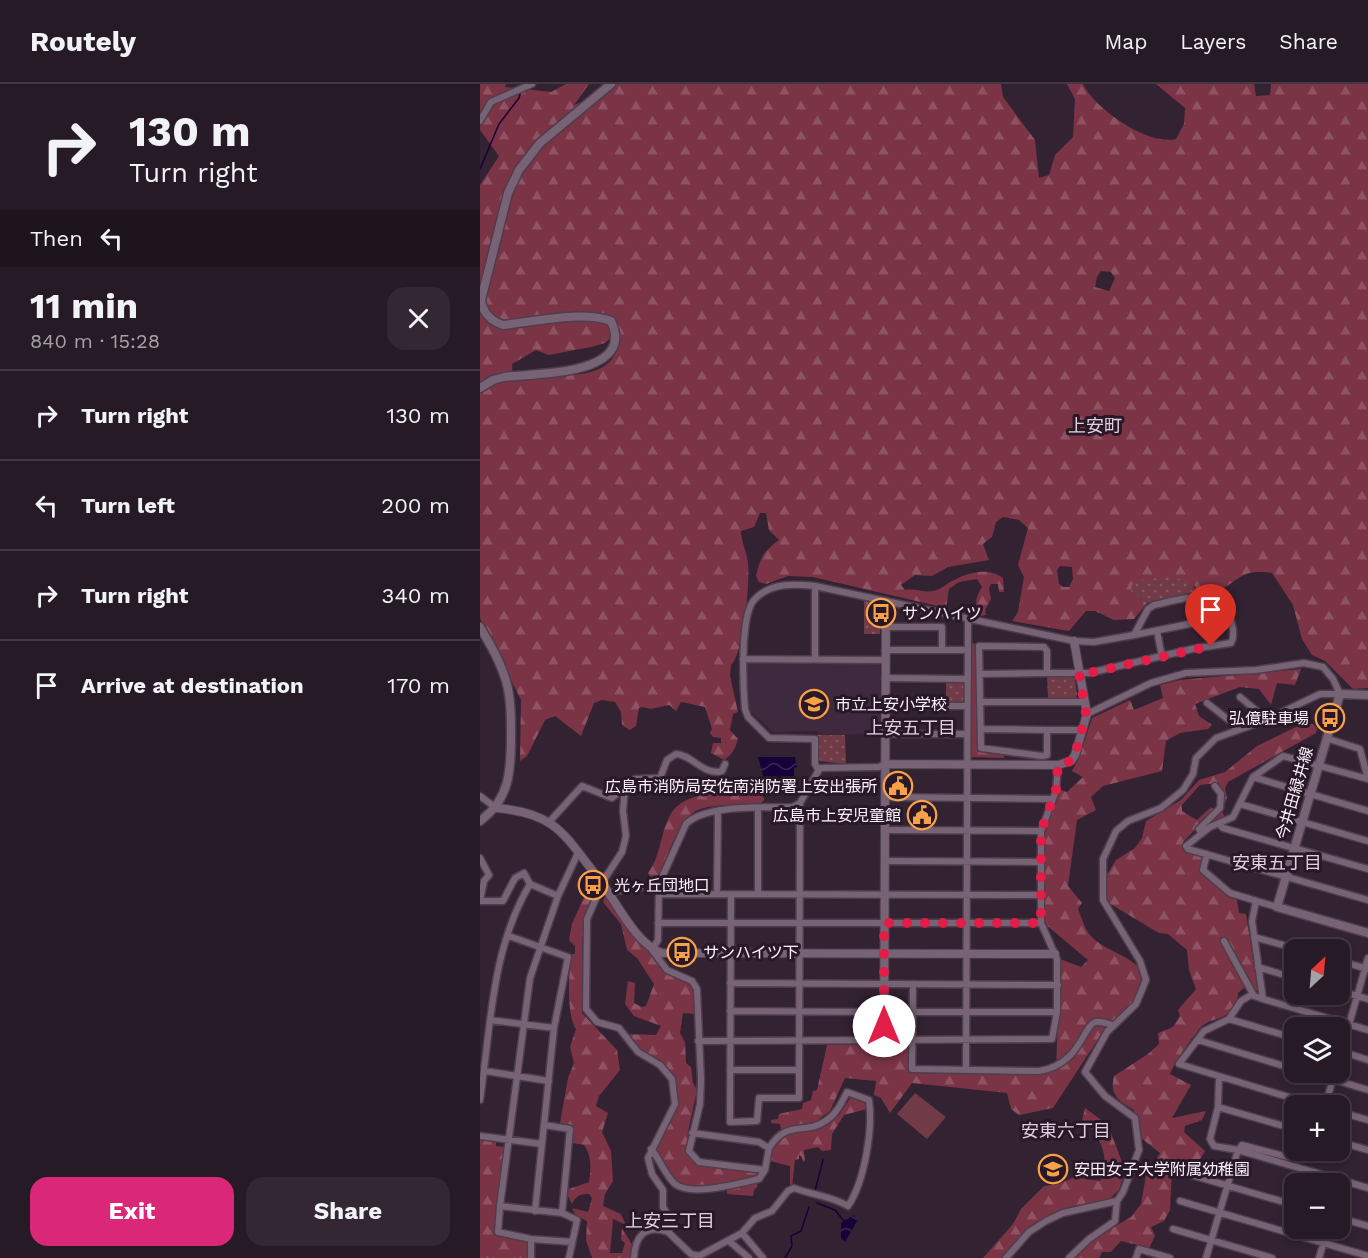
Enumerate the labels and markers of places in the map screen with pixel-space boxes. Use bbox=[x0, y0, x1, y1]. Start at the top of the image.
pin bbox=[1185, 584, 1236, 646]
bus stop icon: サンハイツ bbox=[865, 597, 897, 629]
place label: サンハイツ bbox=[902, 604, 982, 623]
school or university icon: 市立上安小学校 bbox=[798, 688, 830, 720]
place label: 市立上安小学校 bbox=[835, 695, 947, 714]
bus stop icon: 弘億駐車場 bbox=[1314, 702, 1346, 734]
place label: 弘億駐車場 bbox=[1229, 709, 1309, 728]
public building icon: 広島市消防局安佐南消防署上安出張所 bbox=[882, 770, 914, 802]
place label: 広島市消防局安佐南消防署上安出張所 bbox=[605, 777, 877, 796]
public building icon: 広島市上安児童館 bbox=[906, 799, 938, 831]
place label: 広島市上安児童館 bbox=[773, 806, 901, 825]
bus stop icon: 光ヶ丘団地口 bbox=[577, 869, 609, 901]
place label: 光ヶ丘団地口 bbox=[614, 876, 710, 895]
bus stop icon: サンハイツ下 bbox=[666, 936, 698, 968]
place label: サンハイツ下 bbox=[703, 943, 799, 962]
school or university icon: 安田女子大学附属幼稚園 bbox=[1037, 1153, 1069, 1185]
place label: 安田女子大学附属幼稚園 bbox=[1074, 1160, 1250, 1179]

